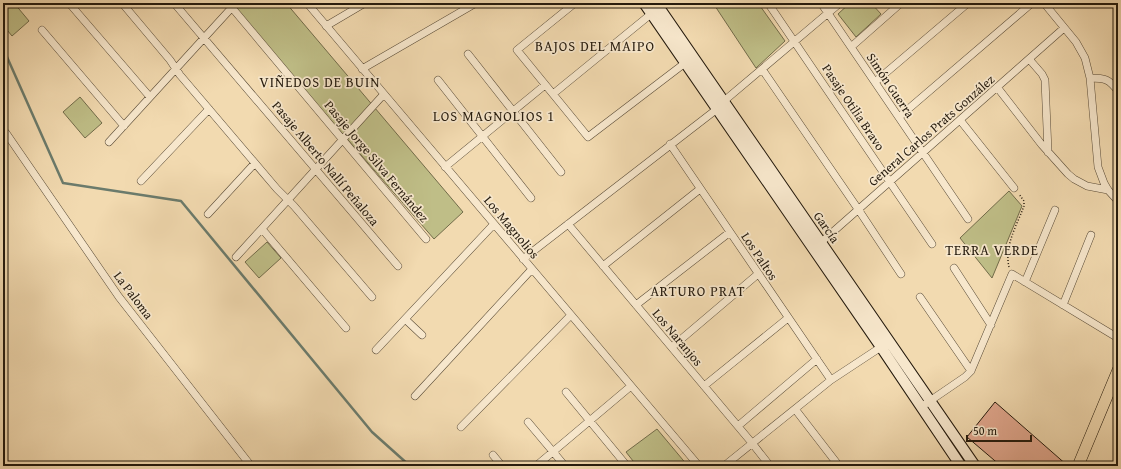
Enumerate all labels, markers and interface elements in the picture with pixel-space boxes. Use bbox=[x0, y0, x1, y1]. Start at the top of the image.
district label: BAJOS DEL MAIPO bbox=[535, 36, 655, 56]
street label: Simón Guerra bbox=[862, 49, 920, 122]
street label: Pasaje Otilia Bravo bbox=[818, 60, 890, 155]
street label: General Carlos Prats González bbox=[864, 70, 999, 191]
district label: VIÑEDOS DE BUIN bbox=[260, 72, 380, 92]
street label: Pasaje Jorge Silva Fernández bbox=[320, 96, 434, 227]
street label: Pasaje Alberto Nallí Peñaloza bbox=[268, 97, 384, 231]
district label: LOS MAGNOLIOS 1 bbox=[433, 106, 555, 126]
street label: Los Magnolios bbox=[479, 192, 544, 263]
street label: García bbox=[809, 208, 845, 248]
street label: Los Paltos bbox=[737, 229, 783, 284]
district label: TERRA VERDE bbox=[945, 240, 1039, 260]
street label: La Paloma bbox=[109, 267, 158, 324]
district label: ARTURO PRAT bbox=[650, 281, 746, 301]
street label: Los Naranjos bbox=[648, 305, 707, 370]
scale bar bbox=[967, 417, 1031, 443]
text: 50 m bbox=[973, 422, 997, 439]

